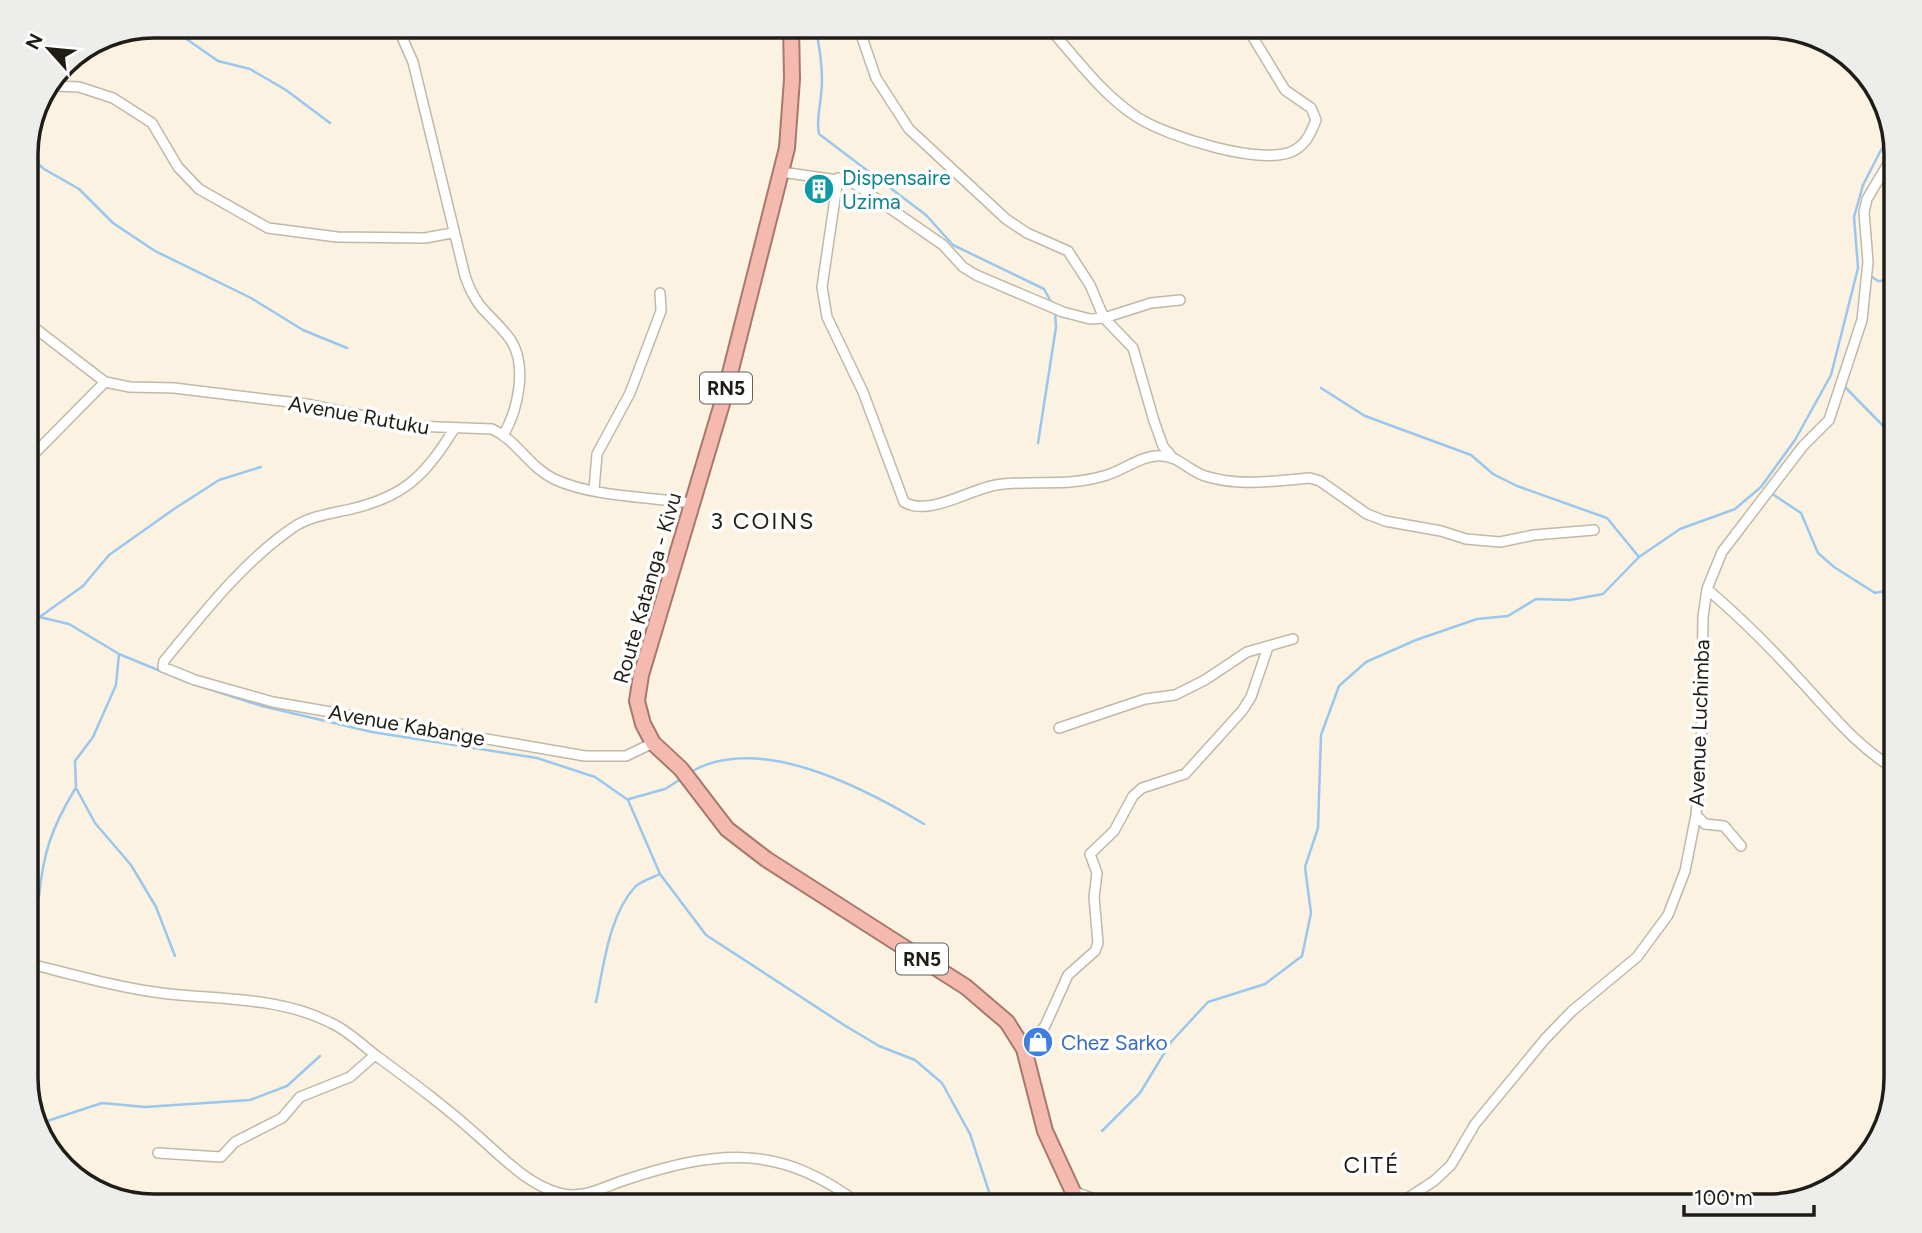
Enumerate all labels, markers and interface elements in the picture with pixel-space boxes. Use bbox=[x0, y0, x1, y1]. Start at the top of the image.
north arrow bbox=[14, 14, 84, 84]
text: N bbox=[21, 30, 48, 53]
place label: Dispensaire Uzima bbox=[842, 165, 951, 214]
building icon: Dispensaire Uzima bbox=[802, 172, 836, 206]
road number: RN5 bbox=[700, 372, 752, 404]
street label: Avenue Rutuku bbox=[287, 390, 431, 440]
street label: Route Katanga - Kivu bbox=[608, 490, 686, 686]
district label: 3 COINS bbox=[711, 507, 815, 535]
street label: Avenue Luchimba bbox=[1684, 639, 1714, 807]
street label: Avenue Kabange bbox=[327, 699, 487, 751]
road number: RN5 bbox=[896, 944, 948, 974]
shop icon: Chez Sarko bbox=[1021, 1025, 1055, 1059]
place label: Chez Sarko bbox=[1061, 1030, 1168, 1055]
district label: CITÉ bbox=[1343, 1151, 1401, 1179]
scale bar bbox=[1684, 1174, 1814, 1218]
text: 100 m bbox=[1694, 1185, 1753, 1210]

